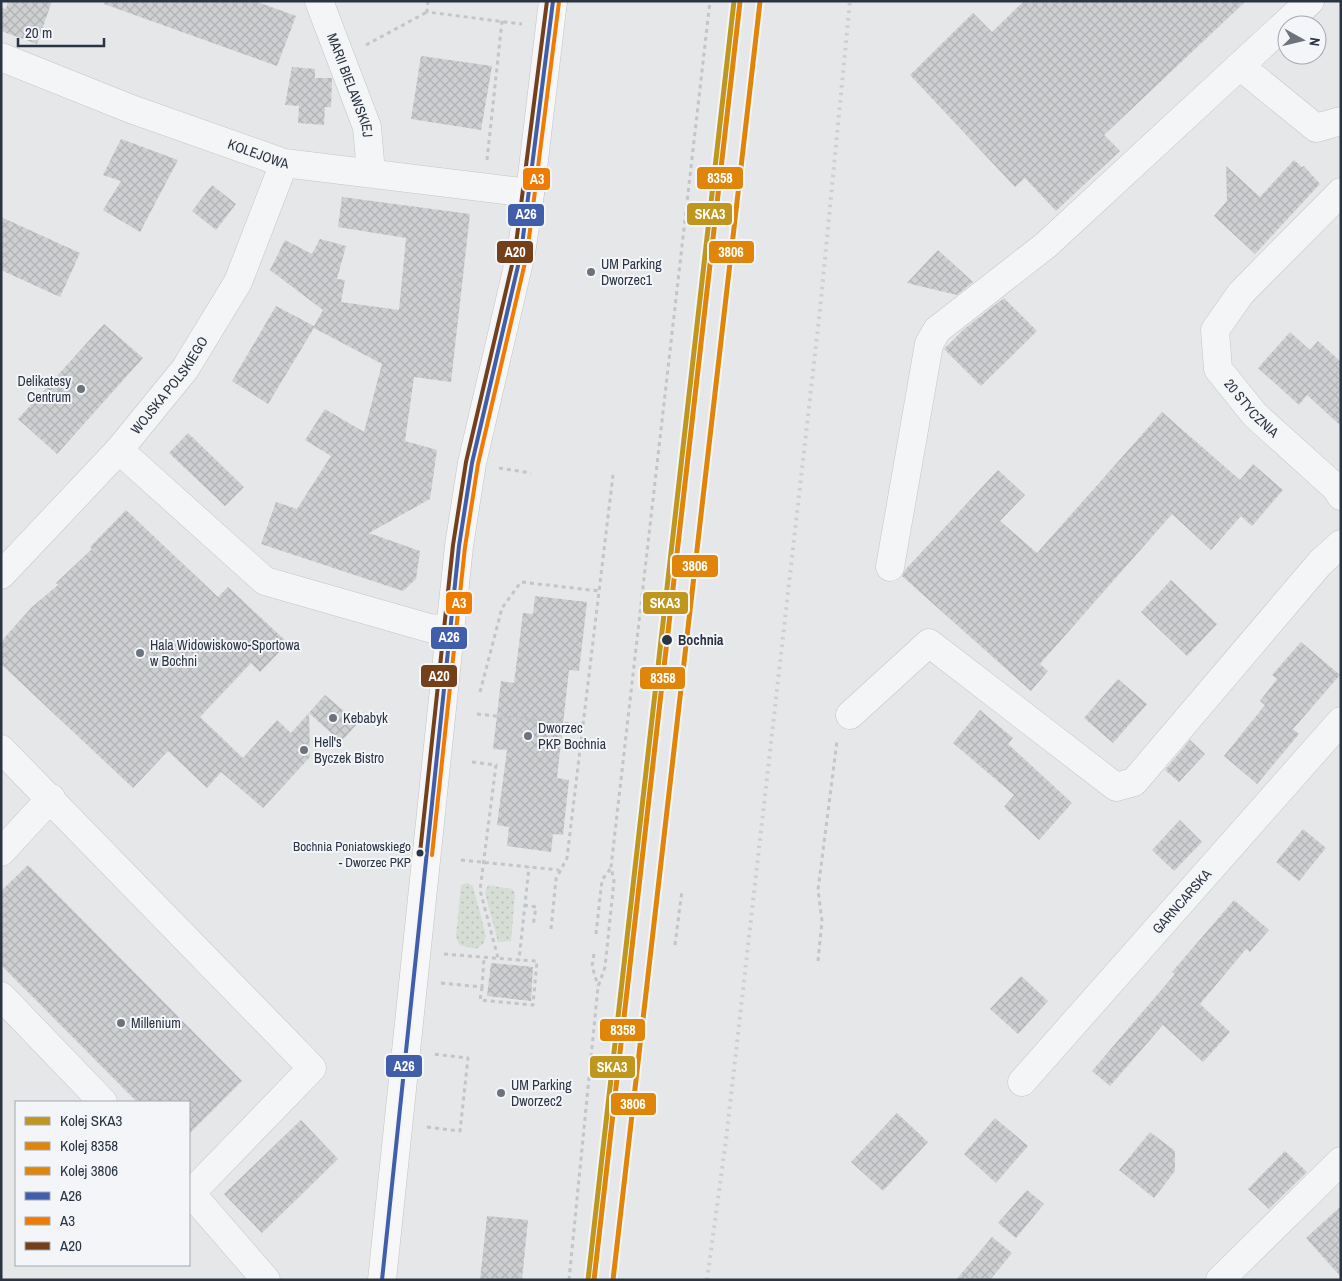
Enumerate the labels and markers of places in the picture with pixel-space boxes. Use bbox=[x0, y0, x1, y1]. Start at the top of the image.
place label: UM Parking Dworzec1 bbox=[601, 255, 662, 289]
marker: UM Parking Dworzec1 bbox=[585, 266, 597, 278]
place label: Delikatesy Centrum bbox=[17, 372, 71, 406]
marker: Delikatesy Centrum bbox=[75, 383, 87, 395]
place label: Bochnia bbox=[678, 631, 724, 649]
marker: Bochnia bbox=[660, 633, 674, 647]
place label: Hala Widowiskowo-Sportowa w Bochni bbox=[150, 636, 301, 670]
marker: Hala Widowiskowo-Sportowa w Bochni bbox=[134, 647, 146, 659]
place label: Kebabyk bbox=[343, 709, 388, 727]
marker: Kebabyk bbox=[327, 712, 339, 724]
place label: Dworzec PKP Bochnia bbox=[538, 719, 607, 753]
marker: Dworzec PKP Bochnia bbox=[522, 730, 534, 742]
place label: Hell's Byczek Bistro bbox=[314, 733, 384, 767]
marker: Hell's Byczek Bistro bbox=[298, 744, 310, 756]
place label: Bochnia Poniatowskiego - Dworzec PKP bbox=[293, 838, 411, 871]
marker: Bochnia Poniatowskiego - Dworzec PKP bbox=[415, 848, 425, 858]
place label: Millenium bbox=[131, 1014, 181, 1032]
marker: Millenium bbox=[115, 1017, 127, 1029]
place label: UM Parking Dworzec2 bbox=[511, 1076, 572, 1110]
marker: UM Parking Dworzec2 bbox=[495, 1087, 507, 1099]

